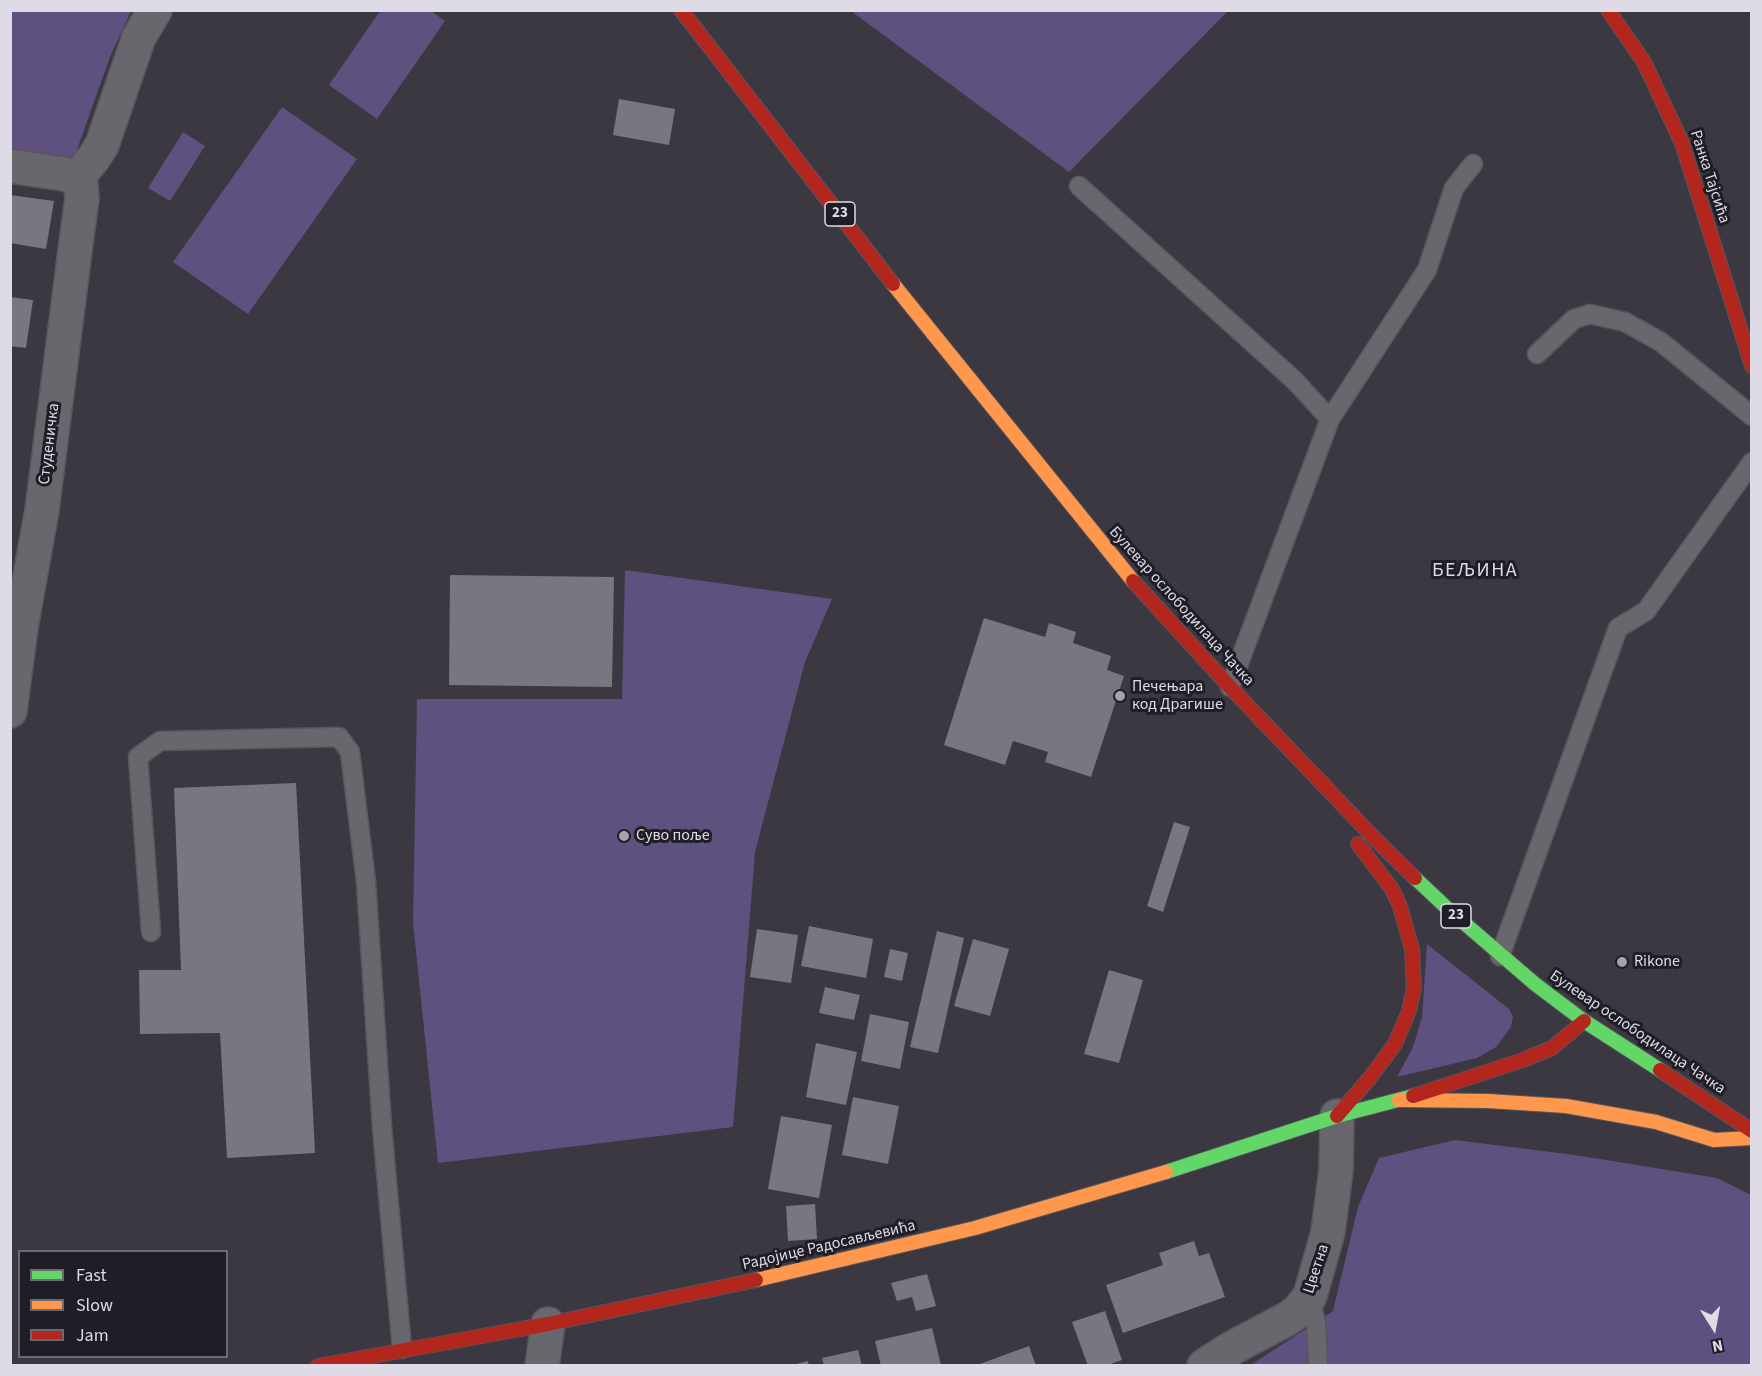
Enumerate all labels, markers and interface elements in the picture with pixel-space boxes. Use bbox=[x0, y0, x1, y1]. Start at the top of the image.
street label: Ранка Тајсића bbox=[1685, 128, 1733, 226]
road number: 23 bbox=[825, 202, 855, 226]
street label: Студеничка bbox=[35, 402, 65, 486]
street label: Булевар ослободилаца Чачка bbox=[1104, 523, 1258, 691]
district label: БЕЉИНА bbox=[1432, 560, 1518, 584]
place label: Печењара код Драгише bbox=[1132, 677, 1223, 715]
marker: Печењара код Драгише bbox=[1113, 689, 1127, 703]
place label: Суво поље bbox=[636, 826, 710, 846]
marker: Суво поље bbox=[617, 829, 631, 843]
road number: 23 bbox=[1441, 904, 1471, 928]
place label: Rikone bbox=[1634, 952, 1680, 972]
marker: Rikone bbox=[1615, 955, 1629, 969]
street label: Булевар ослободилаца Чачка bbox=[1545, 967, 1729, 1099]
street label: Радојице Радосављевића bbox=[741, 1217, 917, 1275]
street label: Цветна bbox=[1300, 1242, 1334, 1296]
legend bbox=[18, 1250, 228, 1358]
text: Fast bbox=[76, 1263, 107, 1288]
text: Slow bbox=[76, 1293, 113, 1318]
north arrow bbox=[1684, 1298, 1744, 1358]
text: Jam bbox=[76, 1323, 109, 1348]
text: N bbox=[1710, 1334, 1725, 1357]

